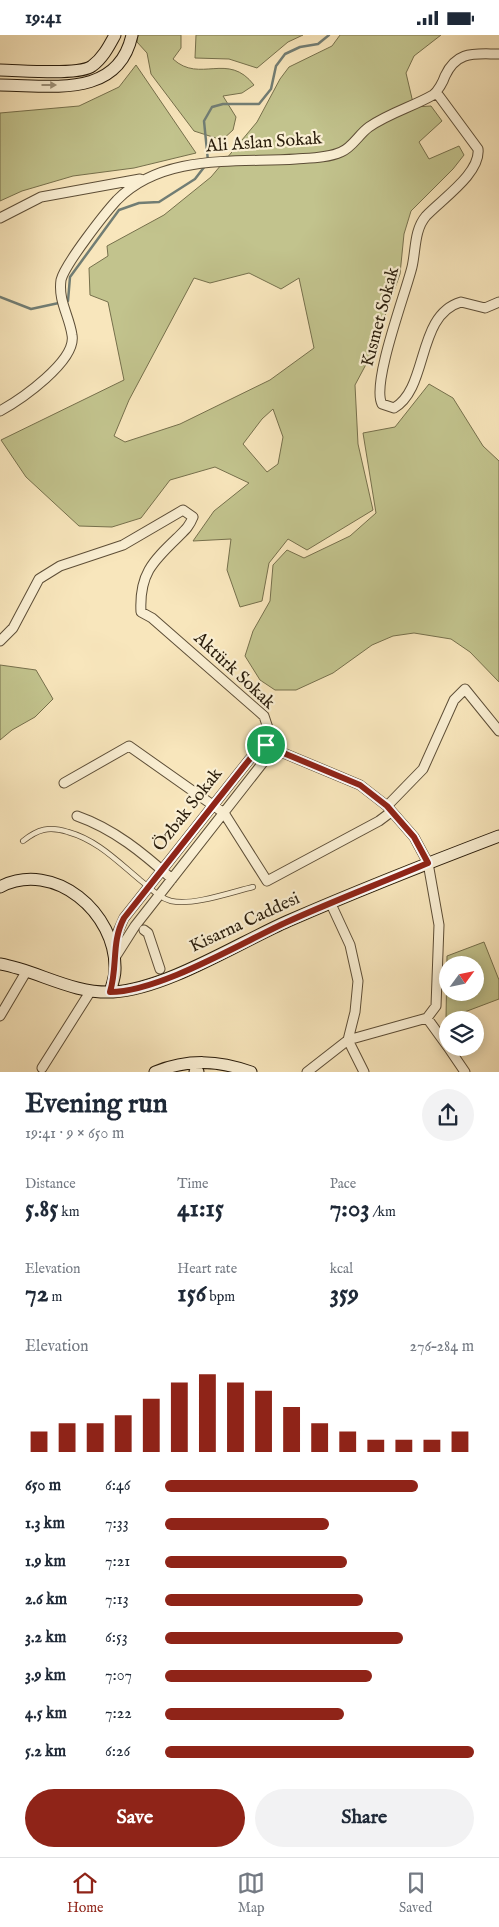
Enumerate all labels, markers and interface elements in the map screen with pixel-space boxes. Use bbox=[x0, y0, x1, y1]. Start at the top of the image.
text: 19:41 bbox=[25, 6, 62, 30]
one-way arrow bbox=[41, 81, 57, 89]
street label: Ali Aslan Sokak bbox=[204, 127, 323, 159]
street label: Kısmet Sokak bbox=[357, 264, 405, 369]
street label: Aktürk Sokak bbox=[188, 627, 280, 715]
pin bbox=[245, 724, 287, 766]
icon: arrive bbox=[252, 731, 280, 759]
street label: Özbak Sokak bbox=[147, 763, 228, 857]
street label: Kisarna Caddesi bbox=[186, 887, 304, 959]
north arrow bbox=[439, 956, 484, 1001]
map controls bbox=[439, 956, 484, 1056]
button: layers bbox=[439, 1011, 484, 1056]
text: Evening run bbox=[25, 1087, 168, 1122]
button: share bbox=[422, 1089, 474, 1141]
text: 19:41 · 9 × 650 m bbox=[25, 1124, 124, 1144]
text: Distance bbox=[25, 1175, 76, 1193]
text: Time bbox=[177, 1175, 208, 1193]
text: Pace bbox=[330, 1175, 356, 1193]
text: 5.85 bbox=[25, 1193, 58, 1225]
text: 41:15 bbox=[177, 1193, 224, 1225]
text: 7:03 bbox=[330, 1193, 370, 1225]
text: km bbox=[58, 1203, 80, 1221]
text: /km bbox=[370, 1203, 396, 1221]
text: Elevation bbox=[25, 1260, 81, 1278]
text: Heart rate bbox=[177, 1260, 237, 1278]
text: kcal bbox=[330, 1260, 353, 1278]
text: 72 bbox=[25, 1278, 48, 1310]
text: 156 bbox=[177, 1278, 206, 1310]
text: 359 bbox=[330, 1278, 359, 1310]
text: m bbox=[48, 1288, 62, 1306]
text: bpm bbox=[206, 1288, 235, 1306]
text: Elevation bbox=[25, 1337, 88, 1357]
text: 276–284 m bbox=[410, 1337, 474, 1357]
text: 650 m bbox=[25, 1476, 61, 1496]
text: 6:46 bbox=[105, 1476, 131, 1496]
text: 1.3 km bbox=[25, 1514, 65, 1534]
text: 7:33 bbox=[105, 1514, 129, 1534]
text: 1.9 km bbox=[25, 1552, 66, 1572]
text: 7:21 bbox=[105, 1552, 130, 1572]
text: 2.6 km bbox=[25, 1590, 67, 1610]
text: 7:13 bbox=[105, 1590, 129, 1610]
text: 3.2 km bbox=[25, 1628, 66, 1648]
text: 6:53 bbox=[105, 1628, 128, 1648]
text: 3.9 km bbox=[25, 1666, 66, 1686]
text: 7:07 bbox=[105, 1666, 132, 1686]
text: 4.5 km bbox=[25, 1704, 67, 1724]
text: 7:22 bbox=[105, 1704, 132, 1724]
text: 5.2 km bbox=[25, 1742, 66, 1762]
text: 6:26 bbox=[105, 1742, 130, 1762]
button: Save bbox=[25, 1789, 245, 1847]
button: Share bbox=[255, 1789, 474, 1847]
tab: Home bbox=[67, 1869, 103, 1917]
tab: Map bbox=[237, 1869, 265, 1917]
tab: Saved bbox=[399, 1869, 432, 1917]

